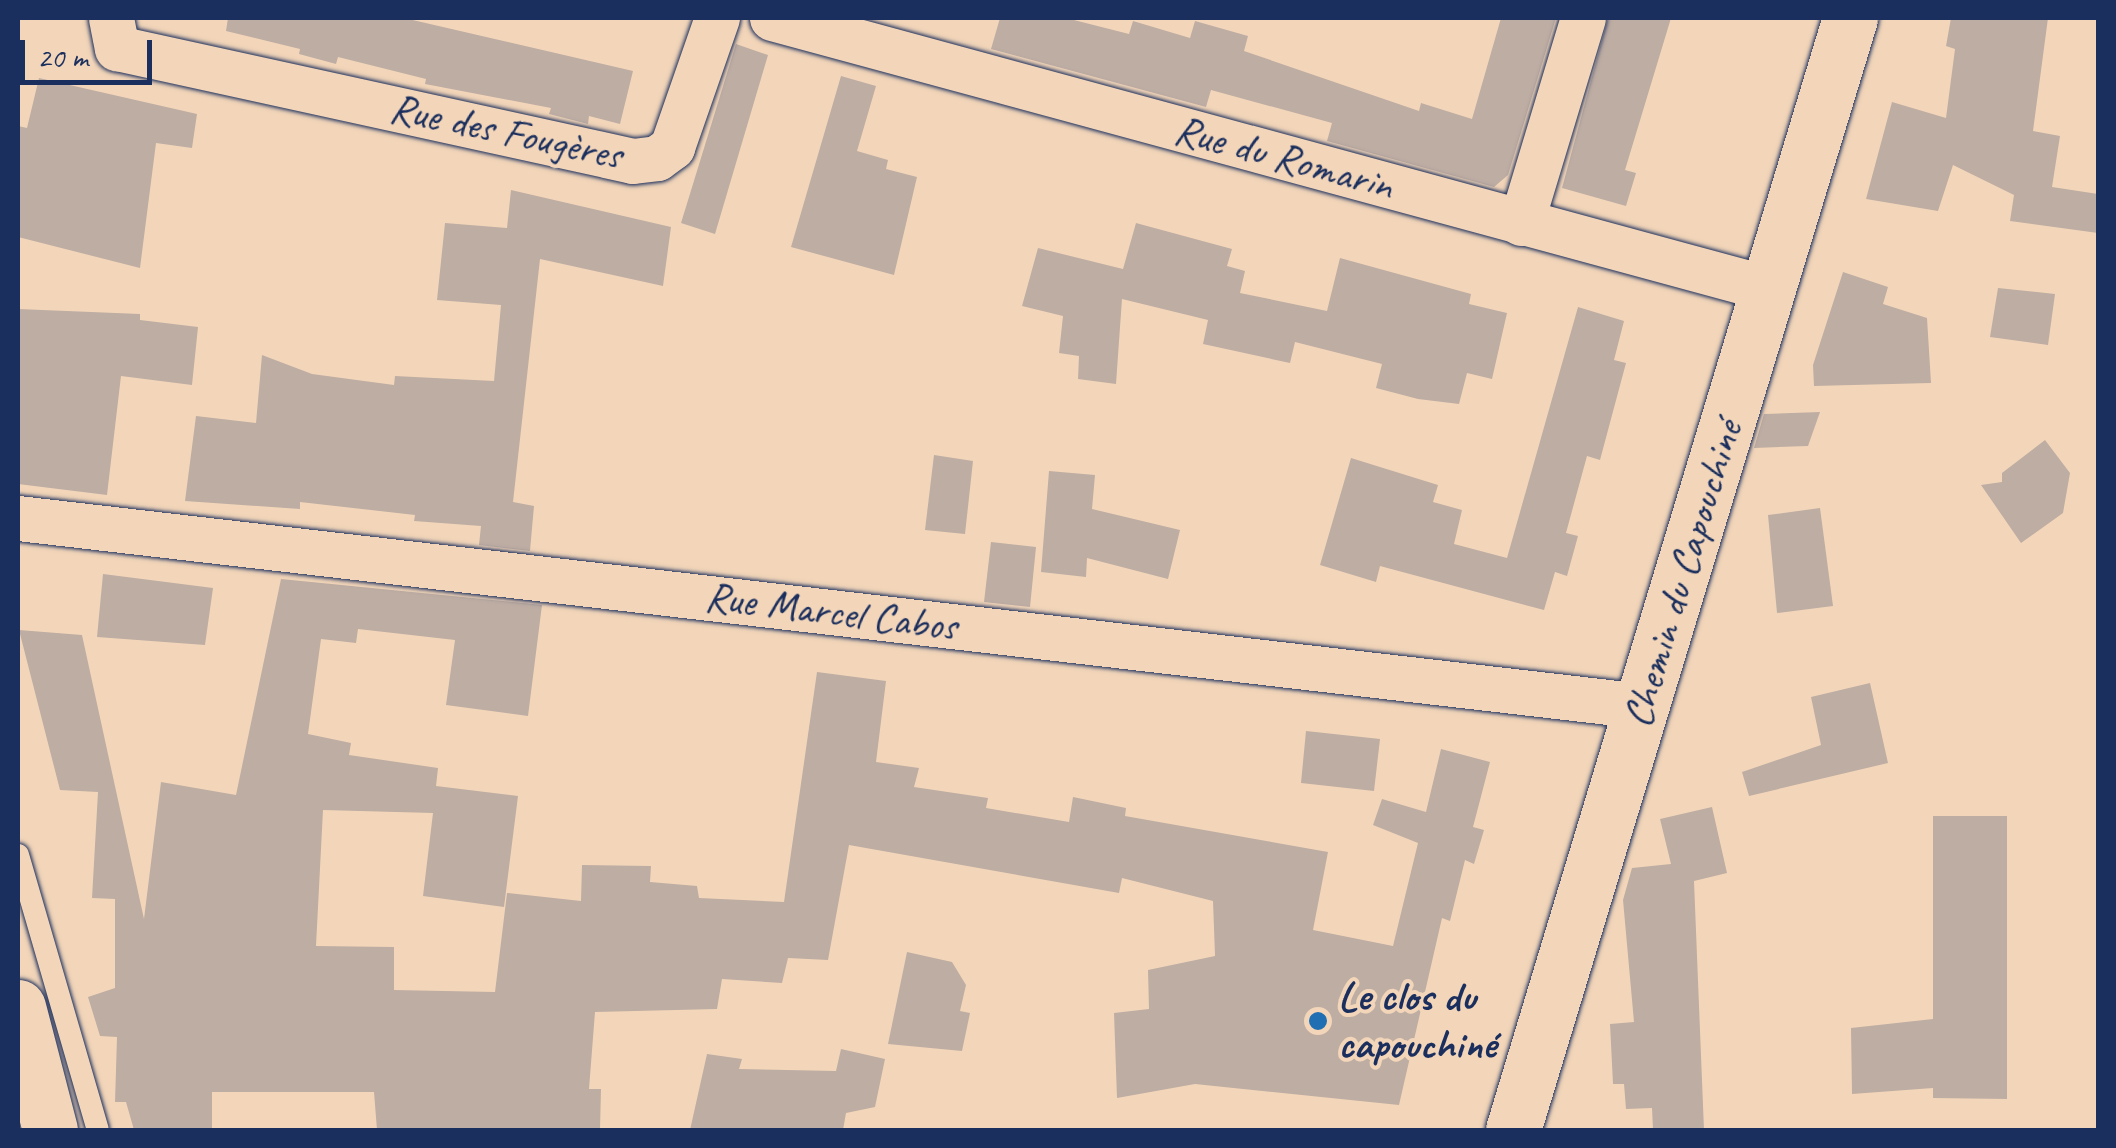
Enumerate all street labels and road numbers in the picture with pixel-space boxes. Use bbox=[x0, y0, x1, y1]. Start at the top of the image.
street label: Rue des Fougères bbox=[386, 83, 626, 181]
street label: Rue du Romarin bbox=[1170, 105, 1398, 211]
street label: Chemin du Capouchiné bbox=[1613, 416, 1753, 732]
street label: Rue Marcel Cabos bbox=[701, 571, 961, 653]

